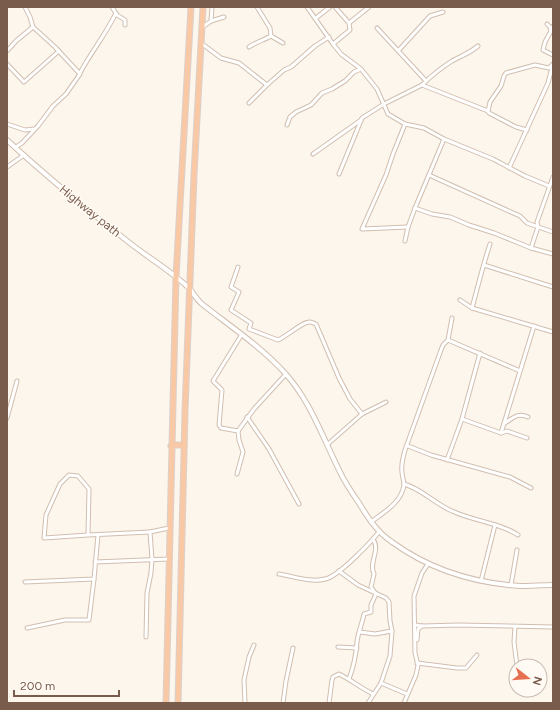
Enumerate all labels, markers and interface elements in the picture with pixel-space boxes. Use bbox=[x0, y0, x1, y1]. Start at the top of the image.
street label: Highway path bbox=[57, 182, 124, 240]
north arrow bbox=[508, 658, 548, 698]
scale bar bbox=[14, 672, 119, 698]
text: N bbox=[530, 675, 545, 687]
text: 200 m bbox=[20, 679, 55, 693]

